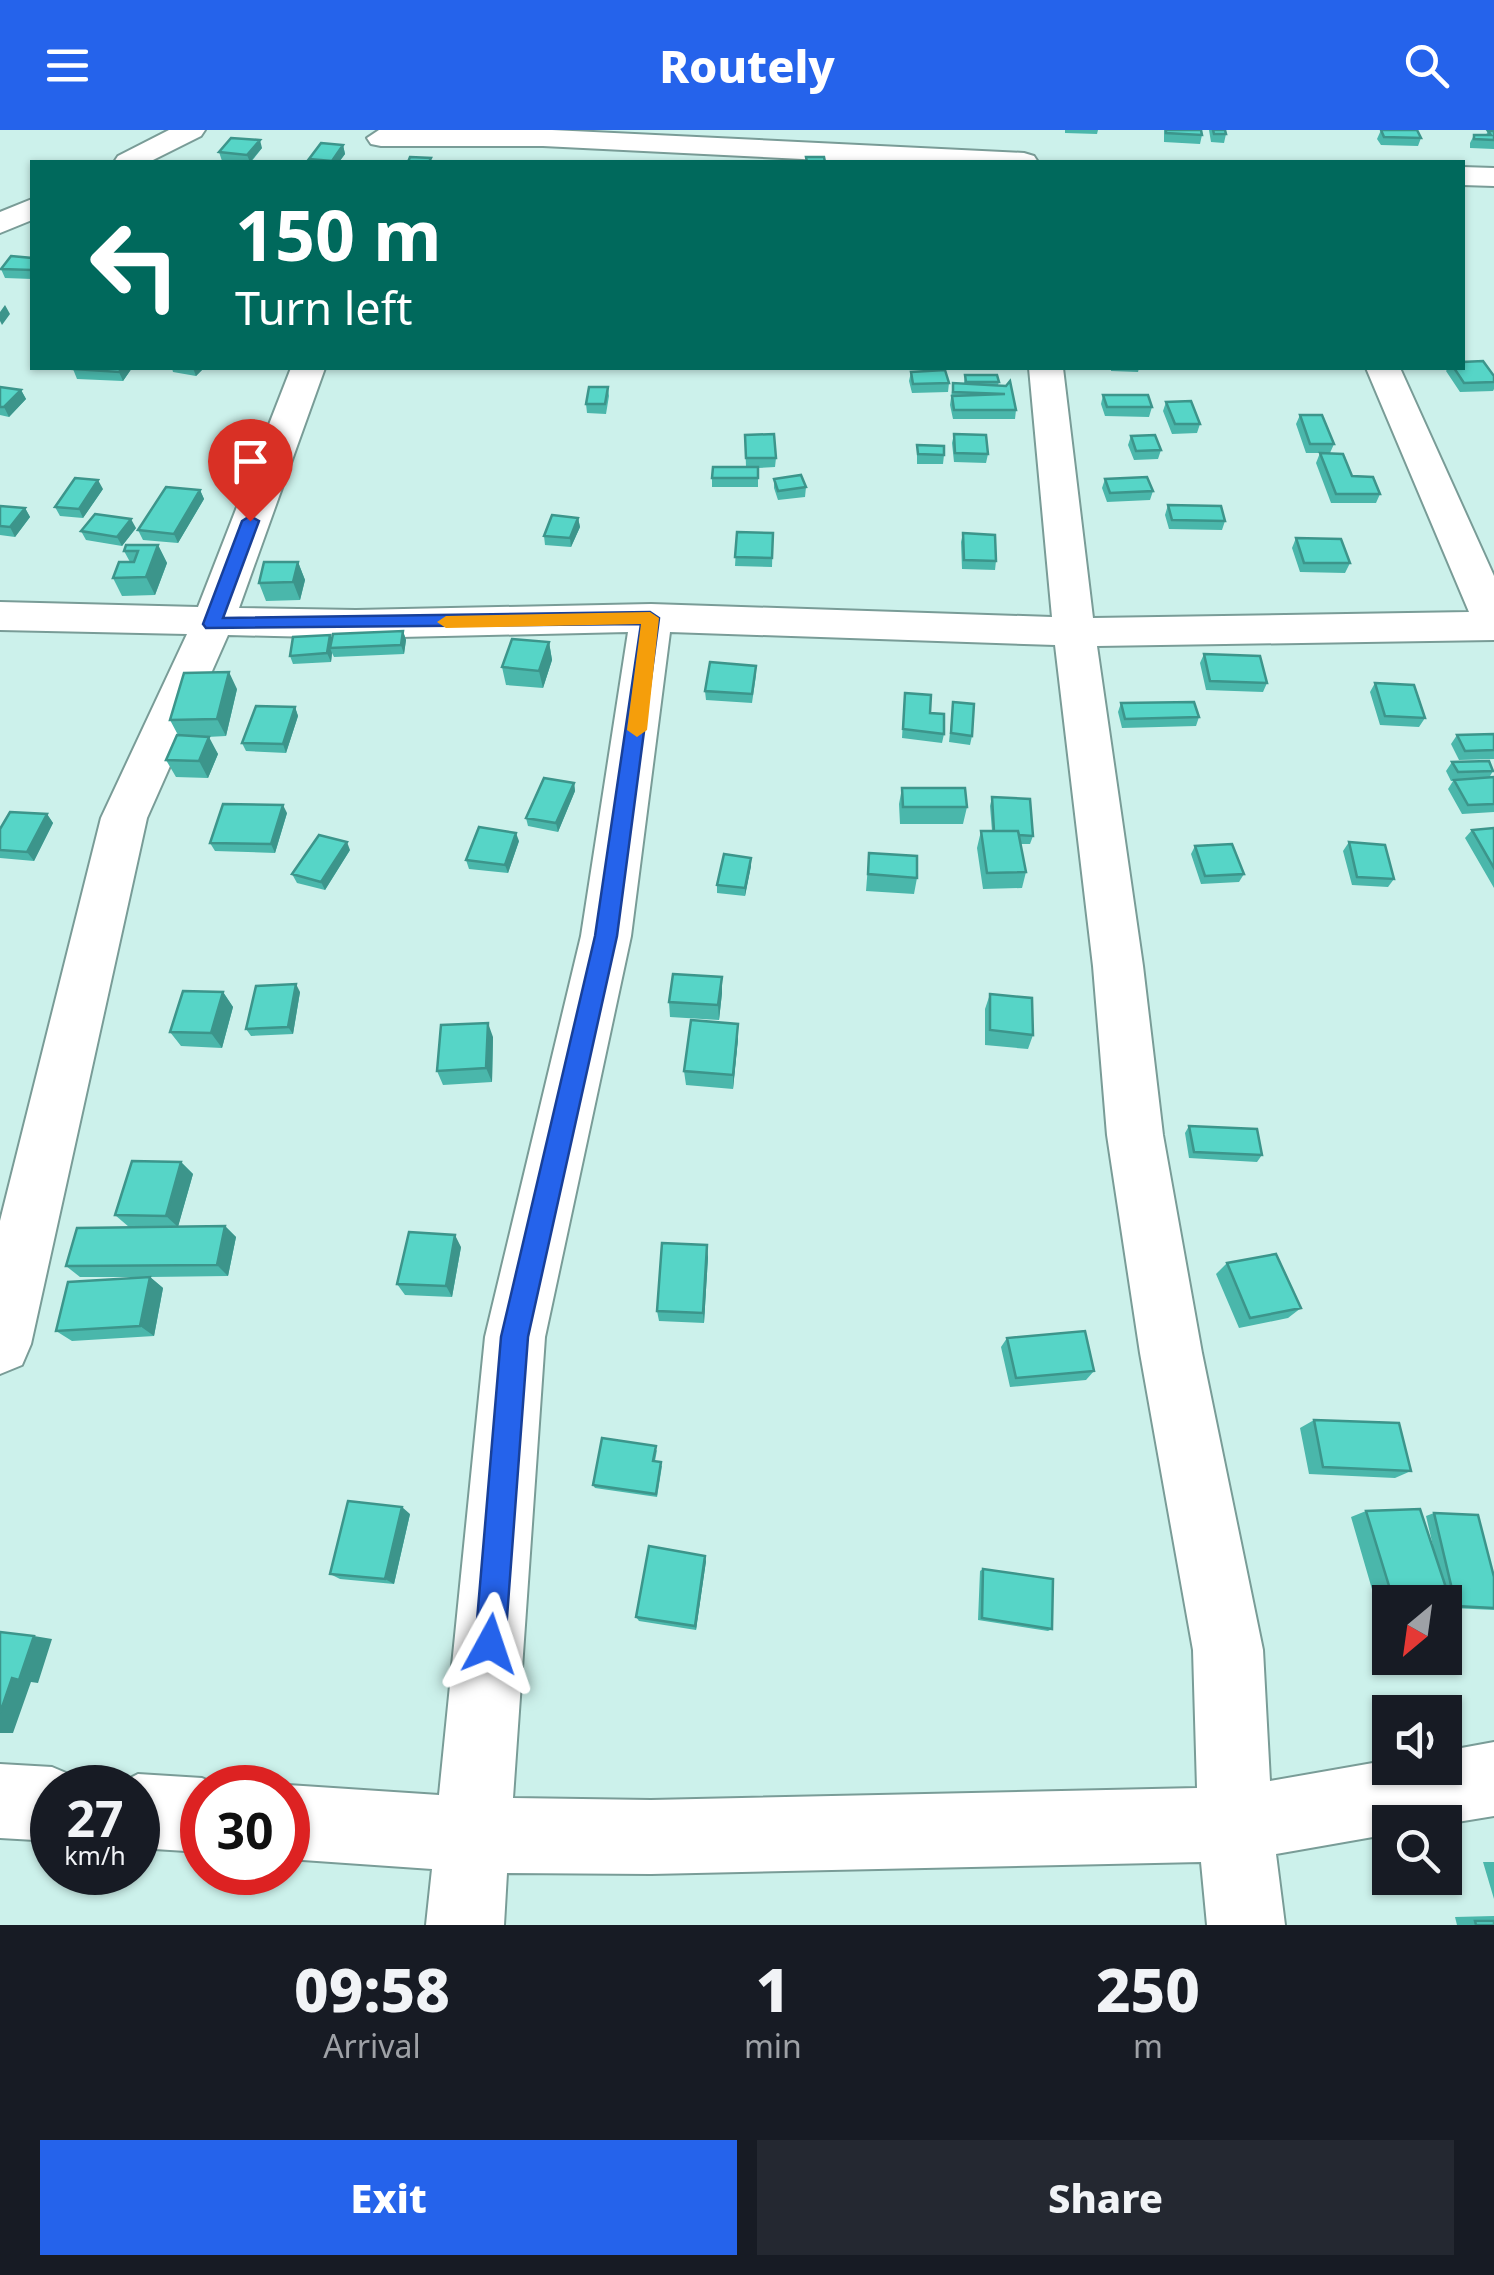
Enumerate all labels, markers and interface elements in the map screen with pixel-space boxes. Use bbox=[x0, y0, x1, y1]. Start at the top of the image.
text: Routely bbox=[659, 35, 835, 96]
icon: menu bbox=[40, 38, 95, 93]
icon: search bbox=[1399, 38, 1454, 93]
text: 150 m bbox=[235, 186, 442, 282]
icon: left bbox=[70, 200, 200, 330]
text: Turn left bbox=[235, 277, 412, 338]
pin bbox=[208, 419, 293, 522]
icon: arrive bbox=[223, 434, 278, 489]
north arrow bbox=[1372, 1585, 1462, 1675]
map controls bbox=[1372, 1585, 1462, 1895]
position arrow bbox=[438, 1592, 542, 1696]
button: sound bbox=[1372, 1695, 1462, 1785]
speed limit sign: 30 bbox=[180, 1765, 310, 1895]
text: 27 bbox=[66, 1784, 124, 1852]
button: search bbox=[1372, 1805, 1462, 1895]
text: km/h bbox=[64, 1838, 126, 1872]
text: 09:58 bbox=[294, 1948, 450, 2030]
text: 1 bbox=[756, 1948, 790, 2030]
text: 250 bbox=[1096, 1948, 1200, 2030]
text: Arrival bbox=[323, 2024, 421, 2067]
text: min bbox=[744, 2024, 802, 2067]
text: m bbox=[1133, 2024, 1163, 2067]
button: Exit bbox=[40, 2140, 737, 2255]
button: Share bbox=[757, 2140, 1454, 2255]

